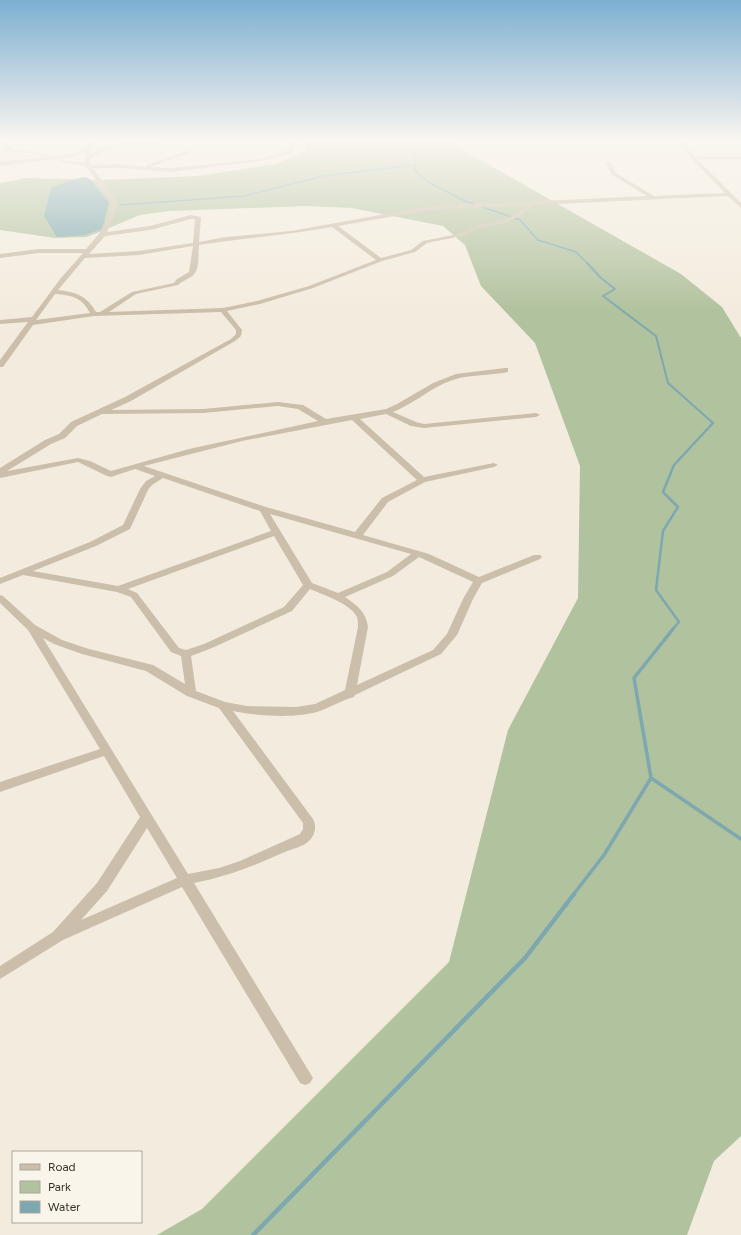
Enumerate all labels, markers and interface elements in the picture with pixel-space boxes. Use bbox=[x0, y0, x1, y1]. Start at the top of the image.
legend bbox=[12, 1151, 142, 1223]
text: Road bbox=[48, 1160, 76, 1174]
text: Park bbox=[48, 1180, 71, 1194]
text: Water bbox=[48, 1200, 80, 1214]

